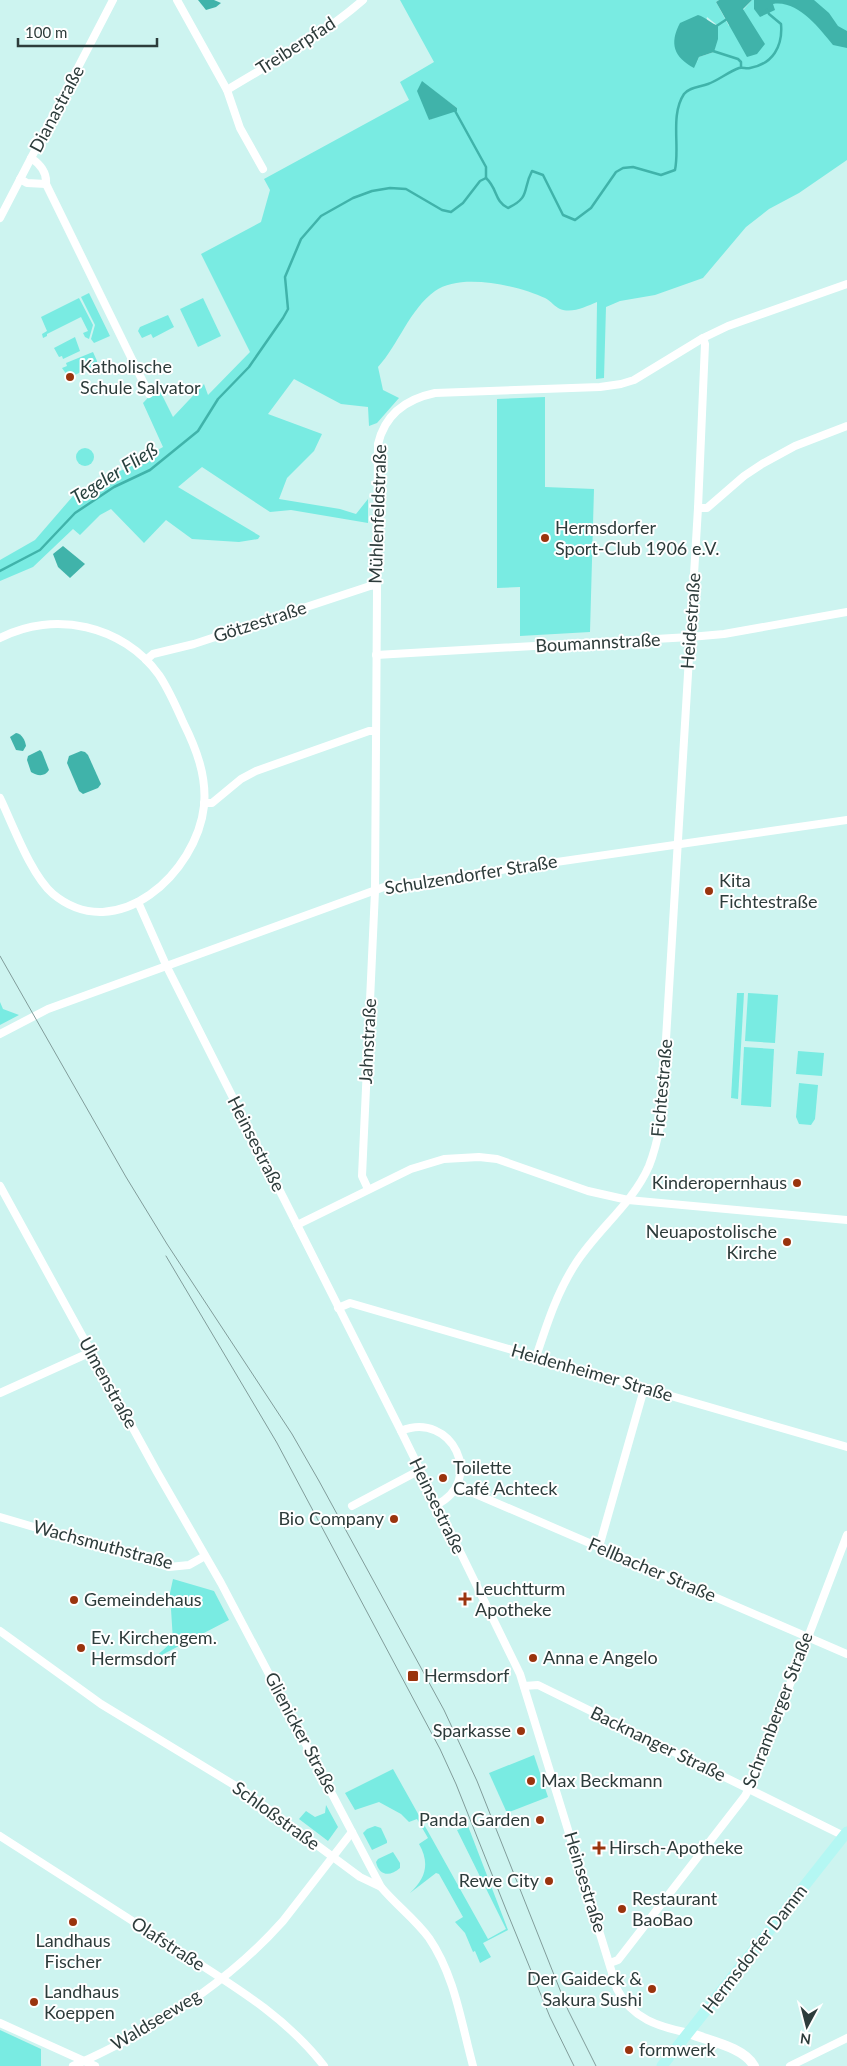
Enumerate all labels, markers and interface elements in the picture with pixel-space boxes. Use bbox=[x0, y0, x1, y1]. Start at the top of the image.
street label: Treiberpfad bbox=[252, 11, 339, 79]
scale bar bbox=[18, 15, 156, 47]
text: 100 m bbox=[25, 23, 67, 41]
street label: Dianastraße bbox=[24, 61, 88, 156]
place label: Katholische Schule Salvator bbox=[80, 355, 201, 398]
marker: Katholische Schule Salvator bbox=[64, 371, 76, 383]
water label: Tegeler Fließ bbox=[66, 437, 161, 508]
street label: Mühlenfeldstraße bbox=[364, 444, 390, 584]
place label: Hermsdorfer Sport-Club 1906 e.V. bbox=[555, 516, 719, 559]
marker: Hermsdorfer Sport-Club 1906 e.V. bbox=[539, 532, 551, 544]
street label: Heidestraße bbox=[676, 572, 704, 670]
street label: Götzestraße bbox=[210, 596, 309, 646]
street label: Boumannstraße bbox=[535, 628, 661, 656]
street label: Schulzendorfer Straße bbox=[383, 850, 559, 899]
place label: Kita Fichtestraße bbox=[719, 869, 817, 912]
marker: Kita Fichtestraße bbox=[703, 885, 715, 897]
street label: Jahnstraße bbox=[354, 998, 380, 1084]
street label: Fichtestraße bbox=[646, 1038, 676, 1138]
street label: Heinsestraße bbox=[223, 1092, 290, 1195]
place label: Kinderopernhaus bbox=[652, 1171, 787, 1193]
marker: Kinderopernhaus bbox=[791, 1177, 803, 1189]
place label: Neuapostolische Kirche bbox=[646, 1220, 777, 1263]
marker: Neuapostolische Kirche bbox=[781, 1236, 793, 1248]
street label: Ulmenstraße bbox=[75, 1333, 143, 1432]
street label: Heidenheimer Straße bbox=[509, 1338, 676, 1406]
street label: Heinsestraße bbox=[405, 1454, 471, 1557]
place label: Toilette Café Achteck bbox=[453, 1456, 558, 1499]
marker: Toilette Café Achteck bbox=[437, 1472, 449, 1484]
place label: Bio Company bbox=[278, 1507, 385, 1529]
marker: Bio Company bbox=[388, 1513, 400, 1525]
street label: Wachsmuthstraße bbox=[31, 1515, 176, 1573]
street label: Fellbacher Straße bbox=[585, 1532, 719, 1606]
place label: Leuchtturm Apotheke bbox=[475, 1577, 565, 1620]
place label: Gemeindehaus bbox=[84, 1588, 202, 1610]
marker: Leuchtturm Apotheke bbox=[459, 1593, 471, 1605]
marker: Gemeindehaus bbox=[68, 1594, 80, 1606]
place label: Ev. Kirchengem. Hermsdorf bbox=[91, 1626, 217, 1669]
street label: Schramberger Straße bbox=[737, 1629, 817, 1791]
marker: Ev. Kirchengem. Hermsdorf bbox=[75, 1642, 87, 1654]
place label: Anna e Angelo bbox=[543, 1646, 658, 1668]
marker: Anna e Angelo bbox=[527, 1652, 539, 1664]
place label: Hermsdorf bbox=[424, 1664, 510, 1686]
street label: Glienicker Straße bbox=[261, 1668, 343, 1797]
marker: Hermsdorf bbox=[406, 1669, 420, 1683]
street label: Backnanger Straße bbox=[587, 1701, 730, 1785]
place label: Sparkasse bbox=[433, 1719, 511, 1741]
marker: Sparkasse bbox=[515, 1725, 527, 1737]
place label: Max Beckmann bbox=[541, 1769, 663, 1791]
marker: Max Beckmann bbox=[525, 1775, 537, 1787]
street label: Schloßstraße bbox=[229, 1776, 325, 1854]
place label: Panda Garden bbox=[419, 1808, 530, 1830]
marker: Panda Garden bbox=[534, 1814, 546, 1826]
street label: Heinsestraße bbox=[560, 1829, 612, 1935]
place label: Hirsch-Apotheke bbox=[609, 1836, 743, 1858]
marker: Hirsch-Apotheke bbox=[593, 1842, 605, 1854]
place label: Rewe City bbox=[459, 1869, 540, 1891]
marker: Rewe City bbox=[543, 1875, 555, 1887]
street label: Hermsdorfer Damm bbox=[697, 1880, 811, 2017]
place label: Restaurant BaoBao bbox=[632, 1887, 718, 1930]
marker: Restaurant BaoBao bbox=[616, 1903, 628, 1915]
street label: Olafstraße bbox=[128, 1911, 209, 1975]
marker: Landhaus Fischer bbox=[67, 1916, 79, 1928]
place label: Landhaus Fischer bbox=[35, 1929, 111, 1972]
place label: Der Gaideck & Sakura Sushi bbox=[527, 1967, 642, 2010]
place label: Landhaus Koeppen bbox=[44, 1980, 119, 2023]
marker: Der Gaideck & Sakura Sushi bbox=[646, 1983, 658, 1995]
street label: Waldseeweg bbox=[107, 1984, 204, 2054]
marker: Landhaus Koeppen bbox=[28, 1996, 40, 2008]
north arrow bbox=[782, 2001, 832, 2051]
text: N bbox=[799, 2030, 812, 2048]
place label: formwerk bbox=[639, 2038, 717, 2060]
marker: formwerk bbox=[623, 2044, 635, 2056]

